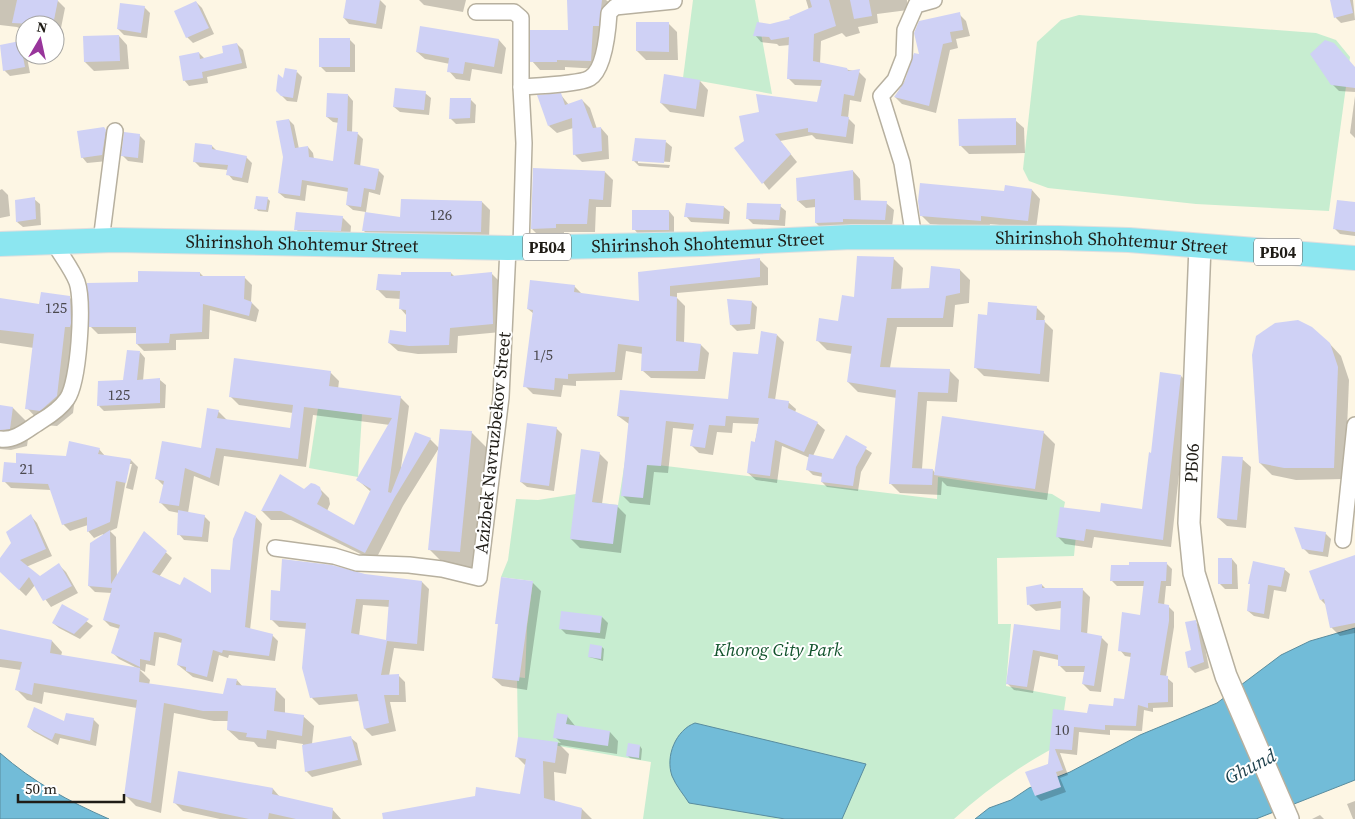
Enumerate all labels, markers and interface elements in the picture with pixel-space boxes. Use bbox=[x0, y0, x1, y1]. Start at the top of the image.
north arrow bbox=[15, 15, 65, 65]
text: N bbox=[35, 16, 49, 38]
house number: 126 bbox=[430, 204, 452, 225]
street label: Shirinshoh Shohtemur Street bbox=[591, 225, 825, 258]
street label: Shirinshoh Shohtemur Street bbox=[995, 225, 1229, 260]
street label: Shirinshoh Shohtemur Street bbox=[185, 228, 419, 258]
road number: РБ04 bbox=[523, 233, 571, 260]
road number: РБ04 bbox=[1254, 238, 1302, 266]
house number: 125 bbox=[45, 297, 67, 318]
street label: Azizbek Navruzbekov Street bbox=[468, 331, 517, 555]
house number: 1/5 bbox=[533, 344, 553, 365]
house number: 125 bbox=[108, 384, 130, 405]
street label: РБ06 bbox=[1178, 443, 1205, 483]
house number: 21 bbox=[19, 458, 35, 479]
park label: Khorog City Park bbox=[713, 637, 843, 662]
house number: 10 bbox=[1054, 719, 1070, 740]
water label: Ghund bbox=[1220, 742, 1280, 790]
scale bar bbox=[18, 772, 124, 804]
text: 50 m bbox=[25, 778, 57, 799]

